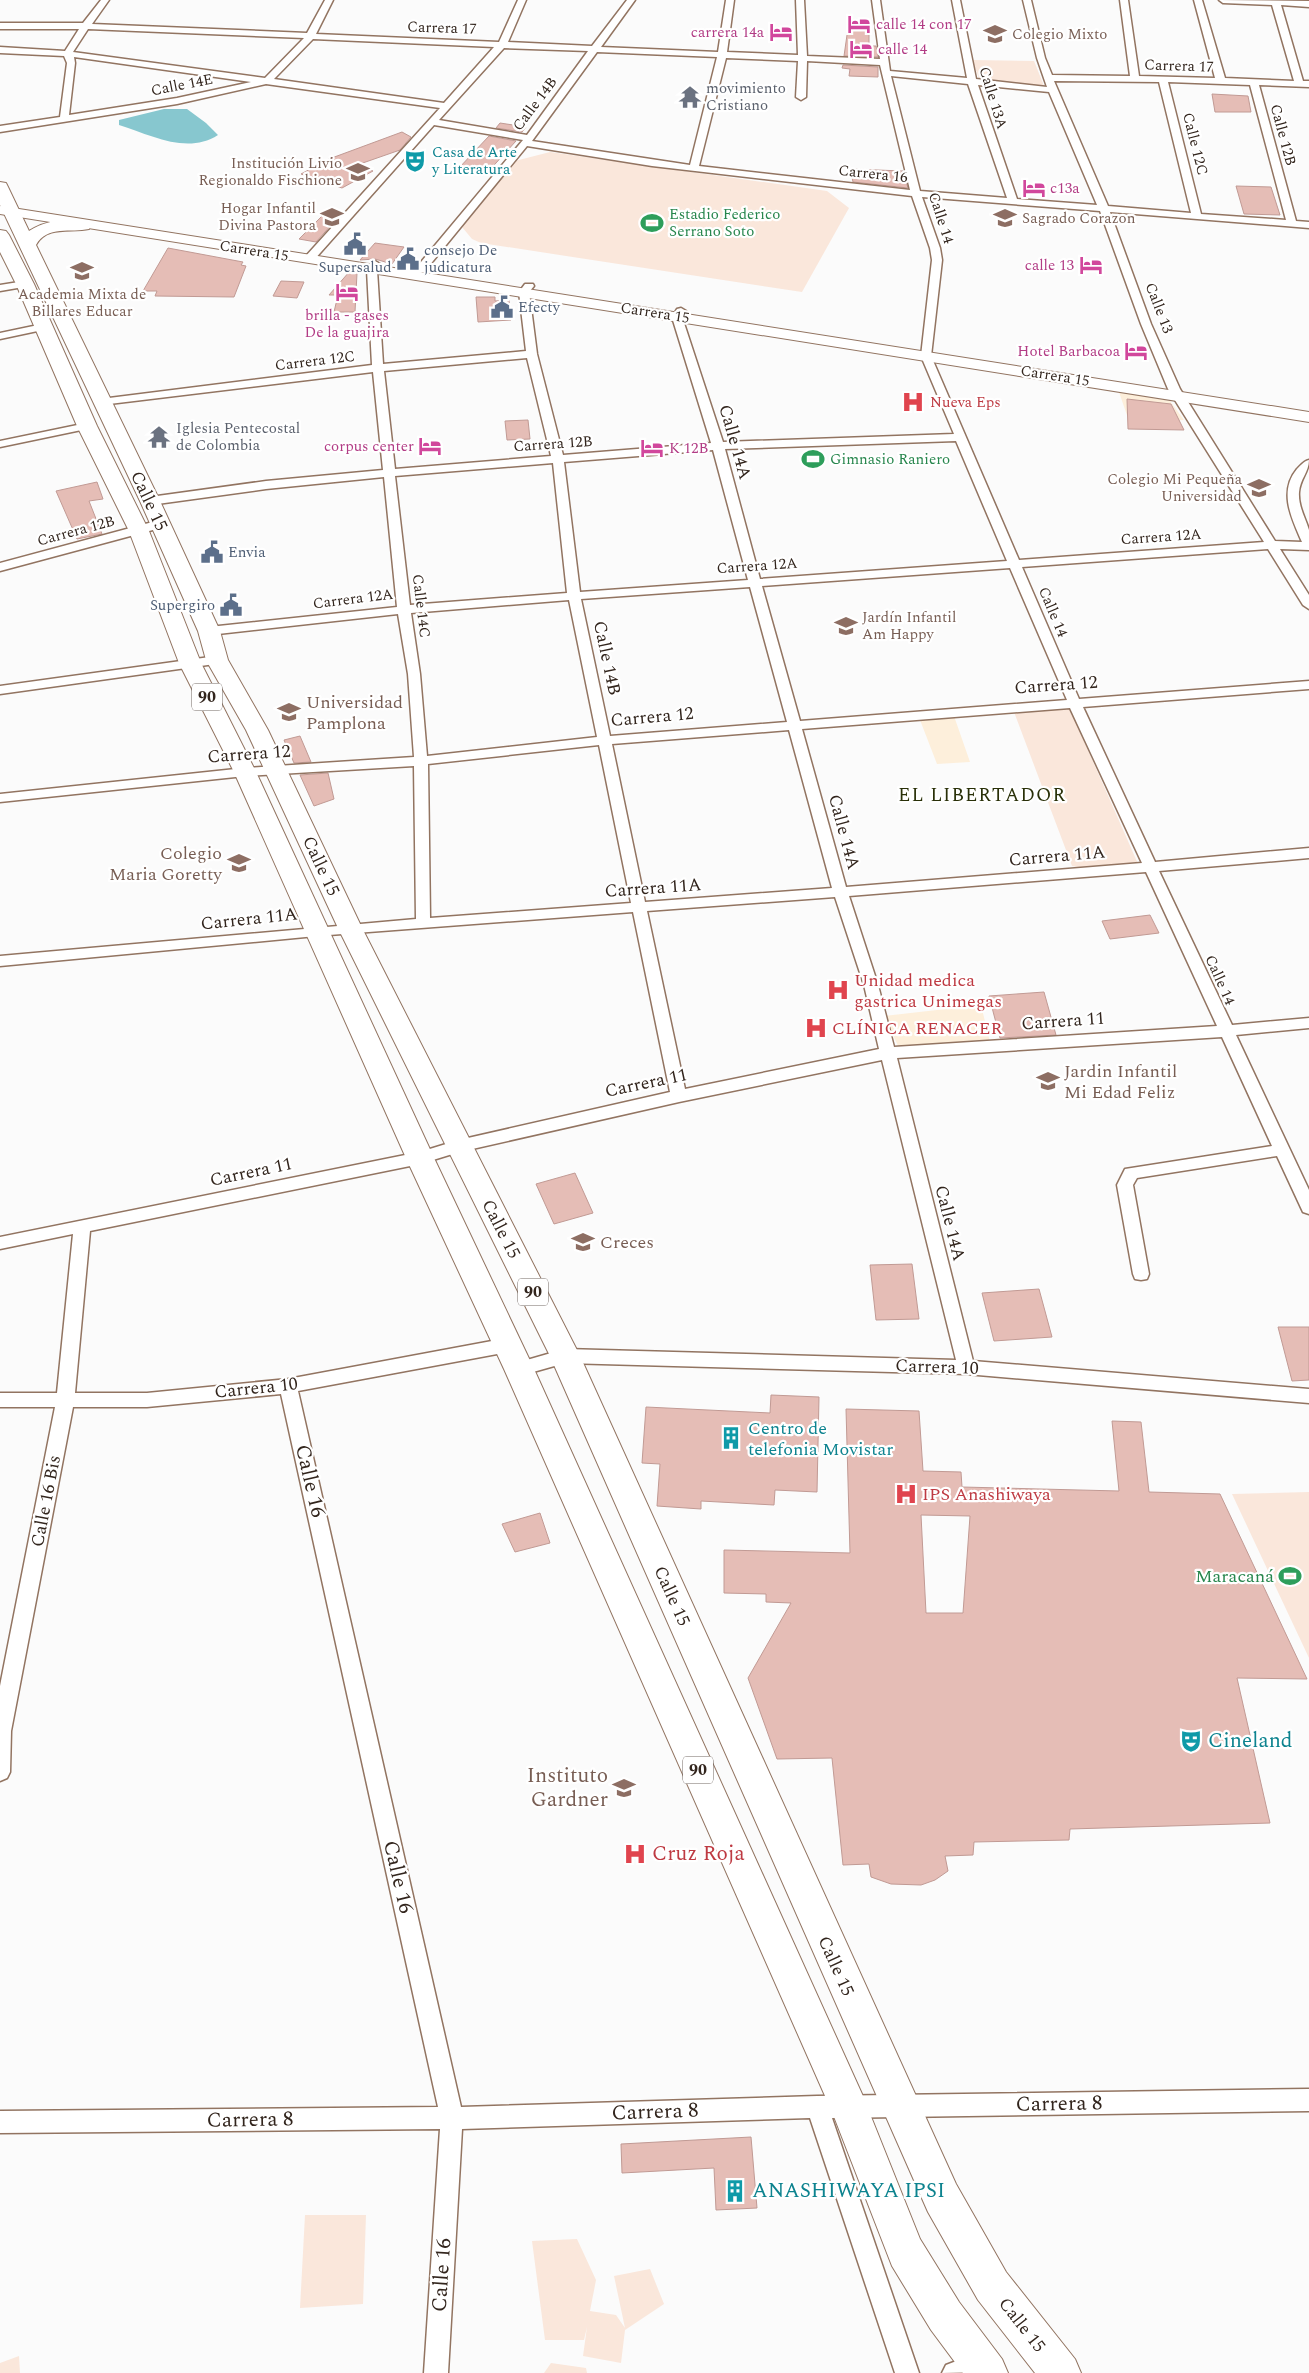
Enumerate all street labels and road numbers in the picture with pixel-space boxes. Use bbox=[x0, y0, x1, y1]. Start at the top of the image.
street label: Carrera 17 bbox=[407, 15, 477, 41]
street label: Carrera 17 bbox=[1144, 53, 1214, 79]
street label: Calle 13A bbox=[973, 64, 1013, 132]
street label: Calle 14E bbox=[149, 68, 215, 102]
street label: Calle 14B bbox=[507, 72, 563, 136]
street label: Calle 12B bbox=[1264, 102, 1302, 168]
street label: Calle 12C bbox=[1176, 110, 1214, 178]
street label: Carrera 16 bbox=[837, 159, 909, 189]
street label: Calle 14 bbox=[922, 189, 960, 247]
street label: Carrera 15 bbox=[218, 234, 290, 268]
street label: Calle 13 bbox=[1139, 279, 1179, 337]
street label: Carrera 15 bbox=[619, 296, 691, 330]
street label: Carrera 12C bbox=[274, 345, 356, 377]
street label: Carrera 15 bbox=[1019, 359, 1091, 393]
street label: Calle 14A bbox=[711, 401, 759, 483]
street label: Carrera 12B bbox=[513, 430, 594, 458]
street label: Calle 15 bbox=[123, 466, 175, 536]
street label: Carrera 12B bbox=[35, 510, 117, 552]
street label: Carrera 12A bbox=[1120, 523, 1202, 551]
street label: Carrera 12A bbox=[716, 552, 798, 580]
street label: Calle 14C bbox=[406, 573, 436, 639]
street label: Carrera 12A bbox=[311, 583, 395, 615]
street label: Calle 14 bbox=[1032, 583, 1074, 641]
street label: Calle 14B bbox=[586, 618, 628, 698]
street label: Carrera 12 bbox=[1013, 669, 1099, 701]
road number: 90 bbox=[192, 684, 222, 710]
street label: Carrera 12 bbox=[609, 700, 695, 734]
street label: Carrera 12 bbox=[206, 738, 292, 770]
street label: Calle 14A bbox=[821, 791, 867, 873]
street label: Calle 15 bbox=[295, 831, 347, 901]
street label: Carrera 11A bbox=[1008, 838, 1106, 874]
street label: Carrera 11A bbox=[604, 871, 702, 905]
street label: Carrera 11A bbox=[199, 901, 299, 937]
street label: Calle 14 bbox=[1199, 951, 1241, 1009]
street label: Carrera 11 bbox=[1020, 1005, 1106, 1037]
street label: Carrera 11 bbox=[602, 1061, 690, 1105]
street label: Carrera 11 bbox=[207, 1150, 295, 1194]
street label: Calle 14A bbox=[928, 1182, 972, 1264]
street label: Calle 15 bbox=[475, 1195, 527, 1263]
road number: 90 bbox=[518, 1278, 548, 1305]
street label: Carrera 10 bbox=[895, 1352, 979, 1382]
street label: Carrera 10 bbox=[213, 1370, 299, 1406]
street label: Calle 16 bbox=[286, 1441, 334, 1521]
street label: Calle 16 Bis bbox=[24, 1453, 68, 1549]
street label: Calle 15 bbox=[647, 1561, 697, 1631]
road number: 90 bbox=[683, 1756, 713, 1784]
street label: Calle 16 bbox=[374, 1837, 422, 1917]
street label: Calle 15 bbox=[811, 1931, 861, 2001]
street label: Carrera 8 bbox=[1015, 2087, 1103, 2121]
street label: Carrera 8 bbox=[611, 2094, 699, 2130]
street label: Carrera 8 bbox=[206, 2103, 294, 2137]
street label: Calle 16 bbox=[423, 2237, 461, 2313]
street label: Calle 15 bbox=[992, 2292, 1052, 2358]

